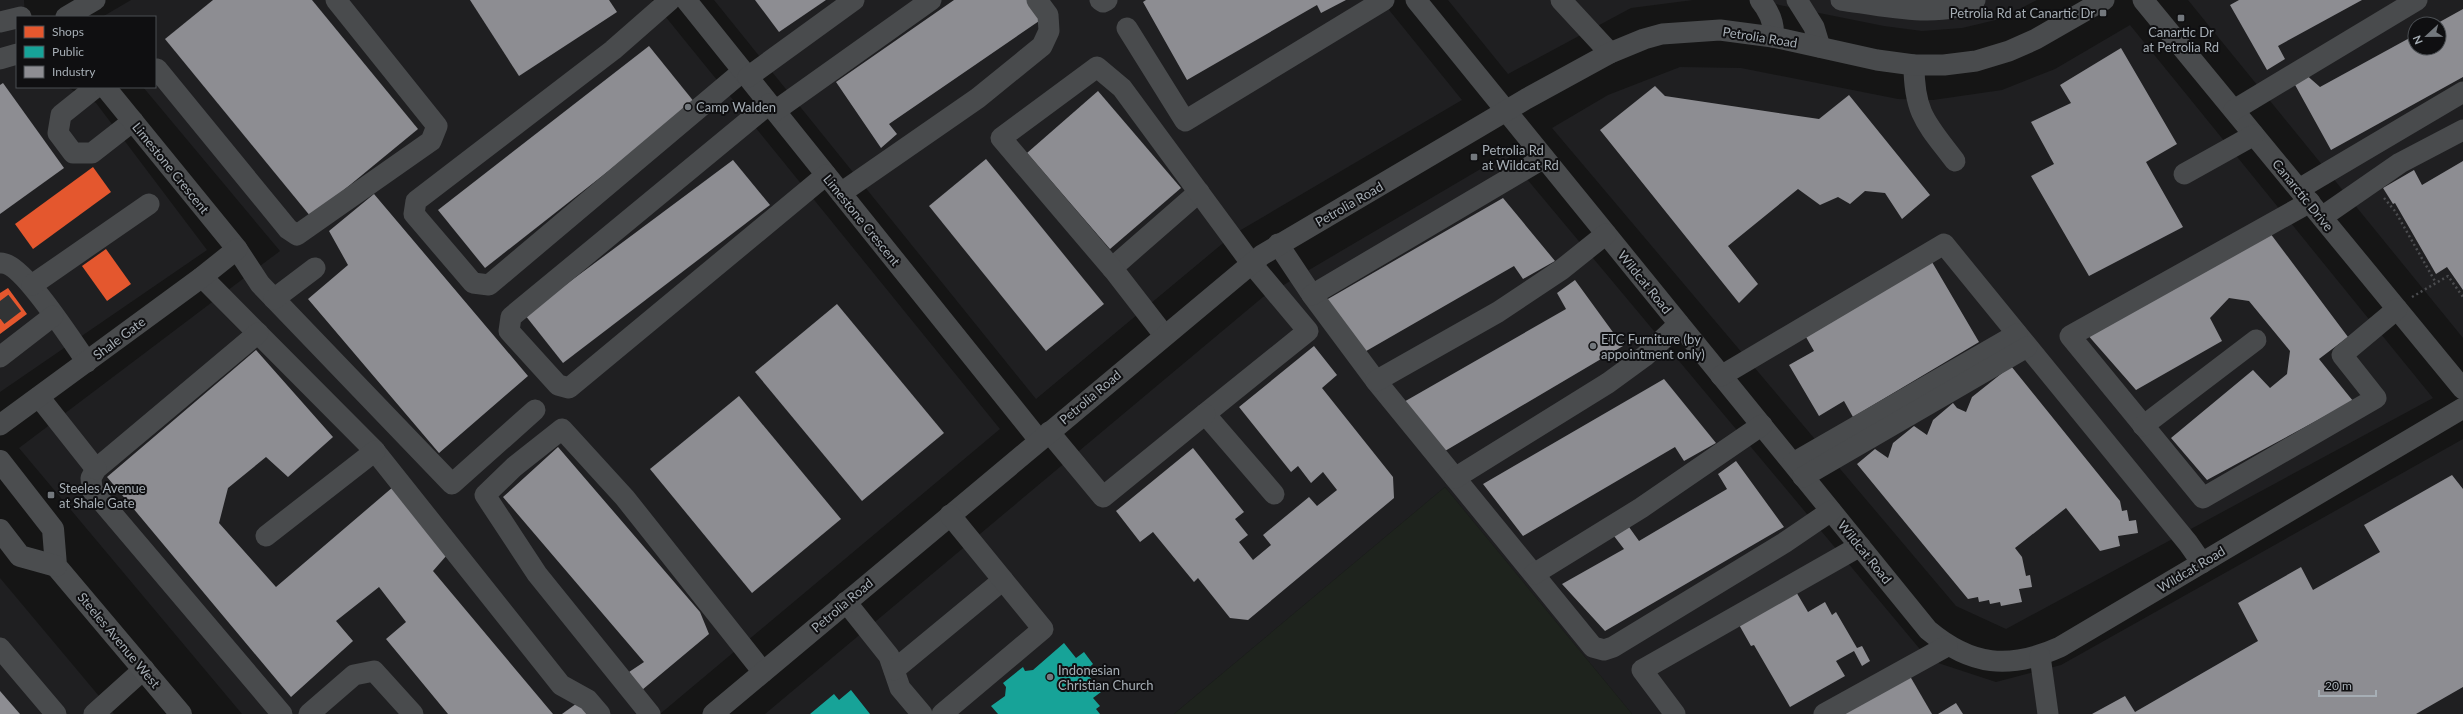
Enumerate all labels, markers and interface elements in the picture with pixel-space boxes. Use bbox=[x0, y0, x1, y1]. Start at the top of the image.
place label: Petrolia Rd at Canartic Dr bbox=[1950, 5, 2095, 21]
marker: Petrolia Rd at Canartic Dr bbox=[2098, 8, 2108, 18]
marker: Canartic Dr at Petrolia Rd bbox=[2176, 13, 2186, 23]
legend bbox=[16, 16, 156, 88]
north arrow bbox=[2407, 16, 2447, 56]
street label: Petrolia Road bbox=[1721, 23, 1799, 51]
text: Shops bbox=[52, 24, 84, 39]
place label: Canartic Dr at Petrolia Rd bbox=[2143, 24, 2219, 55]
text: N bbox=[2410, 34, 2425, 46]
text: Public bbox=[52, 44, 84, 59]
text: Industry bbox=[52, 64, 96, 79]
place label: Camp Walden bbox=[696, 99, 776, 115]
marker: Camp Walden bbox=[683, 102, 693, 112]
street label: Limestone Crescent bbox=[129, 119, 213, 217]
place label: Petrolia Rd at Wildcat Rd bbox=[1482, 142, 1559, 173]
marker: Petrolia Rd at Wildcat Rd bbox=[1469, 152, 1479, 162]
street label: Canarctic Drive bbox=[2269, 156, 2337, 234]
street label: Limestone Crescent bbox=[820, 171, 904, 269]
street label: Petrolia Road bbox=[1312, 178, 1386, 230]
street label: Wildcat Road bbox=[1615, 247, 1675, 317]
street label: Shale Gate bbox=[90, 313, 148, 363]
place label: ETC Furniture (by appointment only) bbox=[1601, 331, 1705, 362]
marker: ETC Furniture (by appointment only) bbox=[1588, 341, 1598, 351]
street label: Petrolia Road bbox=[1056, 367, 1124, 427]
place label: Steeles Avenue at Shale Gate bbox=[59, 480, 146, 511]
marker: Steeles Avenue at Shale Gate bbox=[46, 490, 56, 500]
street label: Wildcat Road bbox=[1835, 517, 1895, 587]
street label: Wildcat Road bbox=[2154, 542, 2228, 596]
street label: Petrolia Road bbox=[808, 575, 876, 635]
street label: Steeles Avenue West bbox=[74, 589, 164, 691]
place label: Indonesian Christian Church bbox=[1058, 662, 1154, 693]
marker: Indonesian Christian Church bbox=[1045, 672, 1055, 682]
scale bar bbox=[2319, 672, 2376, 698]
text: 20 m bbox=[2325, 678, 2352, 693]

